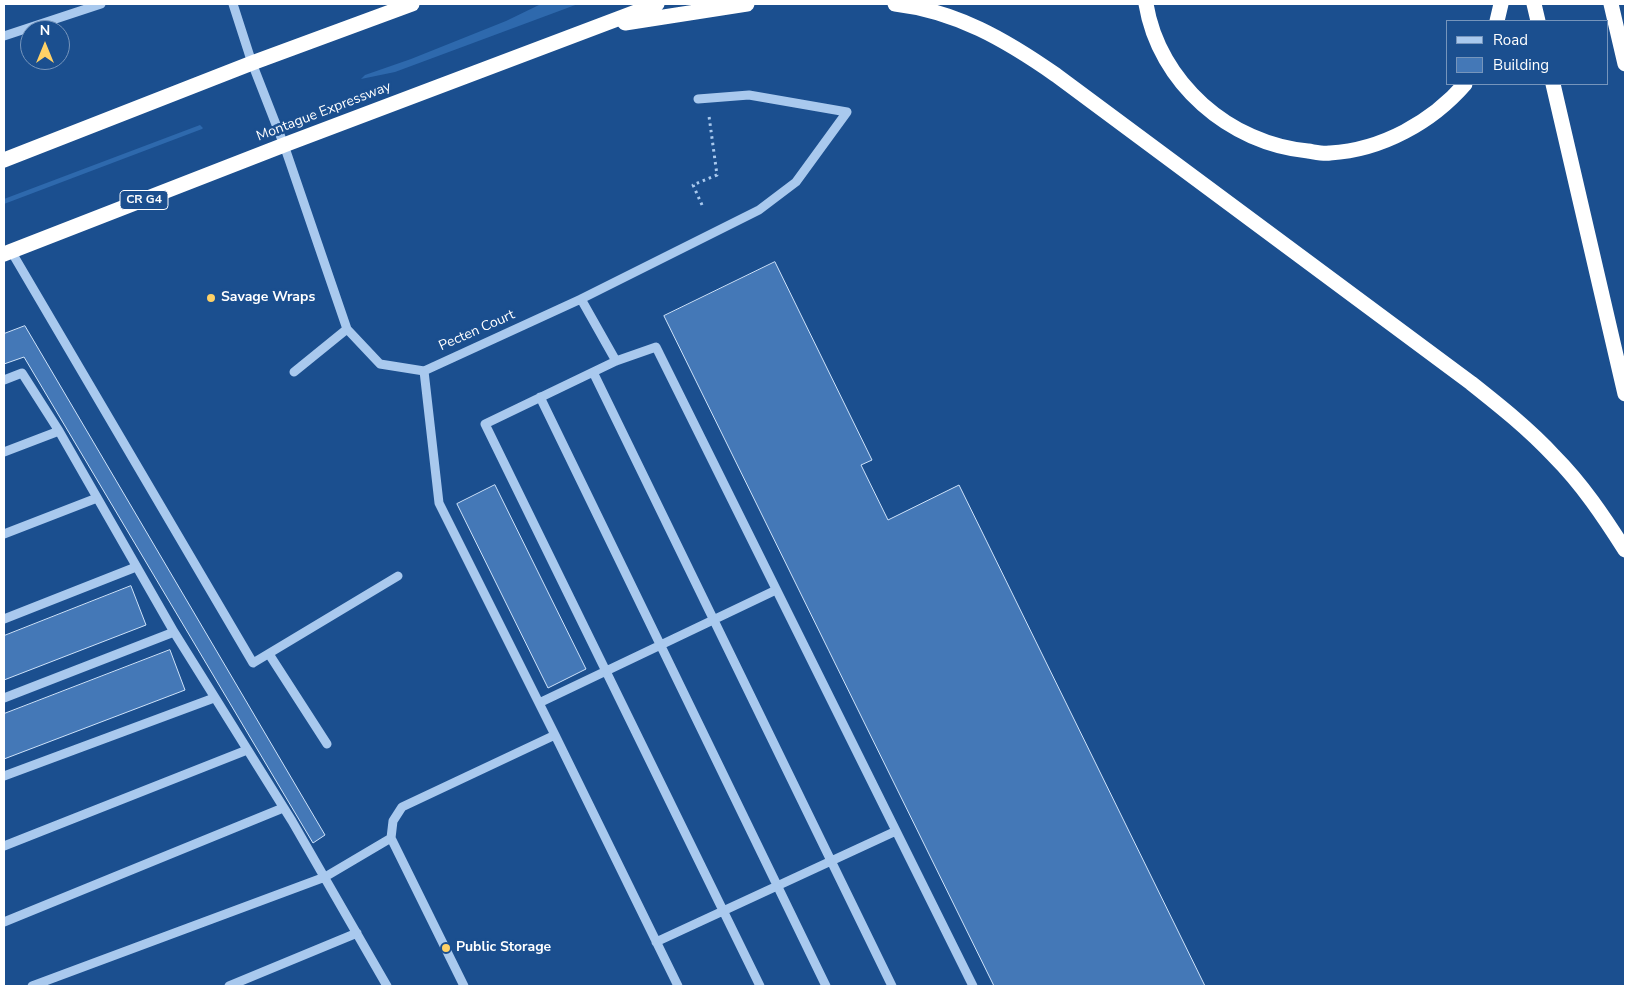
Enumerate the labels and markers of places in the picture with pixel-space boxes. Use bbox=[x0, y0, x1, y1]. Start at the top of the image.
place label: Savage Wraps bbox=[221, 290, 315, 306]
marker: Savage Wraps bbox=[205, 292, 217, 304]
place label: Public Storage bbox=[456, 940, 551, 956]
marker: Public Storage bbox=[440, 942, 452, 954]

